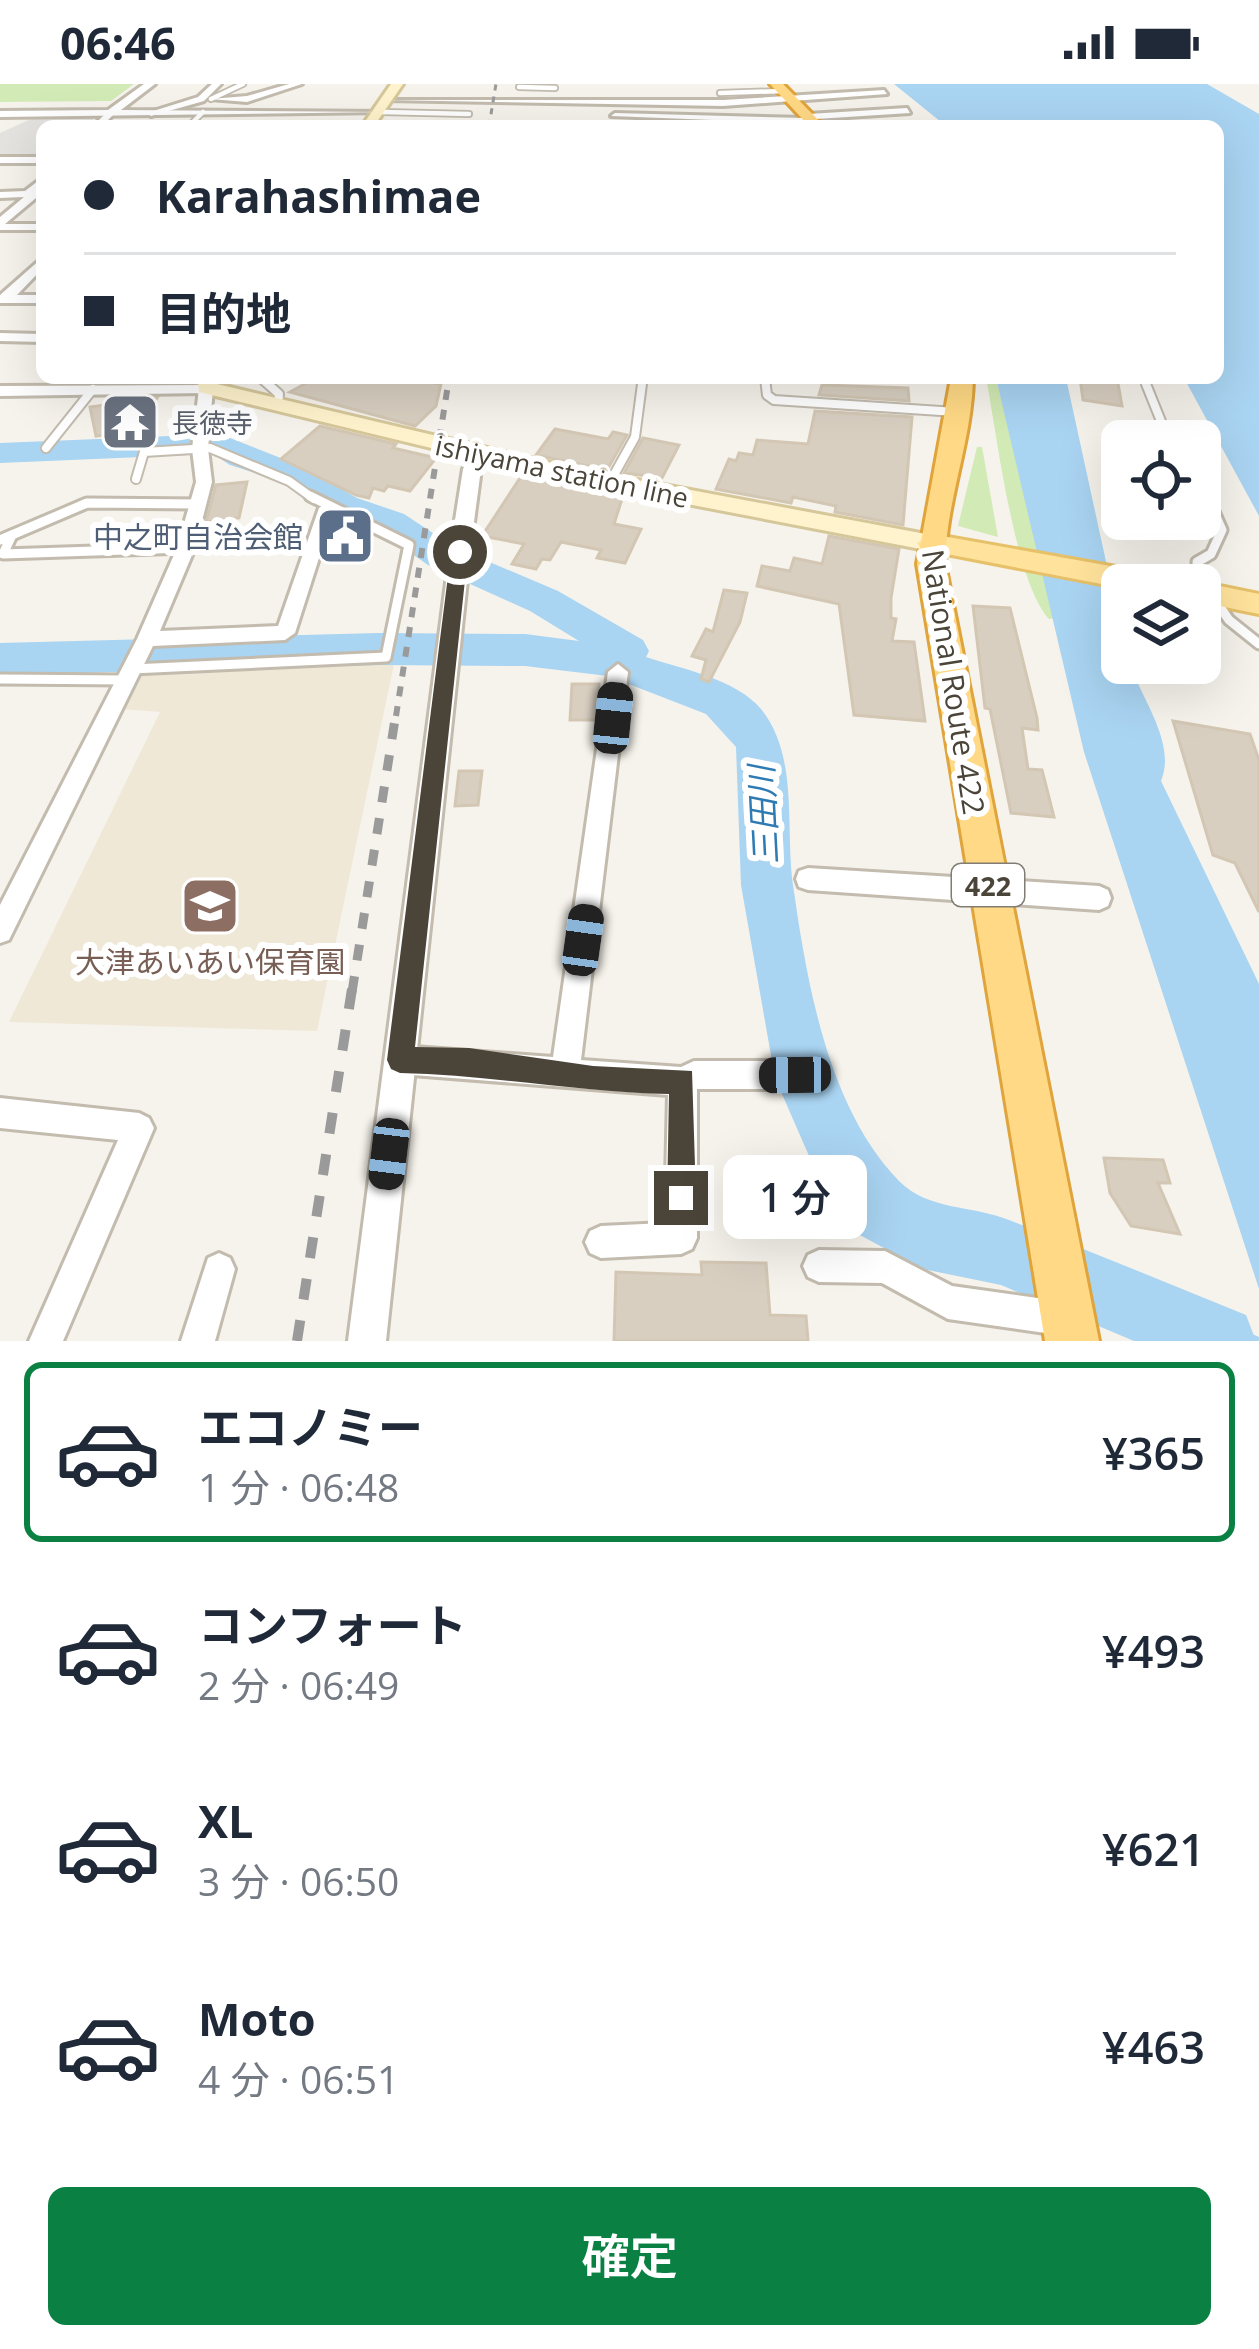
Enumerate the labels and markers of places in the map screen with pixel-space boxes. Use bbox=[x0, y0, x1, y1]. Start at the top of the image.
temple icon: 長徳寺 bbox=[99, 391, 161, 453]
place label: 長徳寺 bbox=[172, 404, 253, 441]
public building icon: 中之町自治会館 bbox=[314, 505, 376, 567]
place label: 中之町自治会館 bbox=[93, 516, 303, 557]
school or university icon: 大津あいあい保育園 bbox=[179, 875, 241, 937]
place label: 大津あいあい保育園 bbox=[75, 941, 345, 982]

